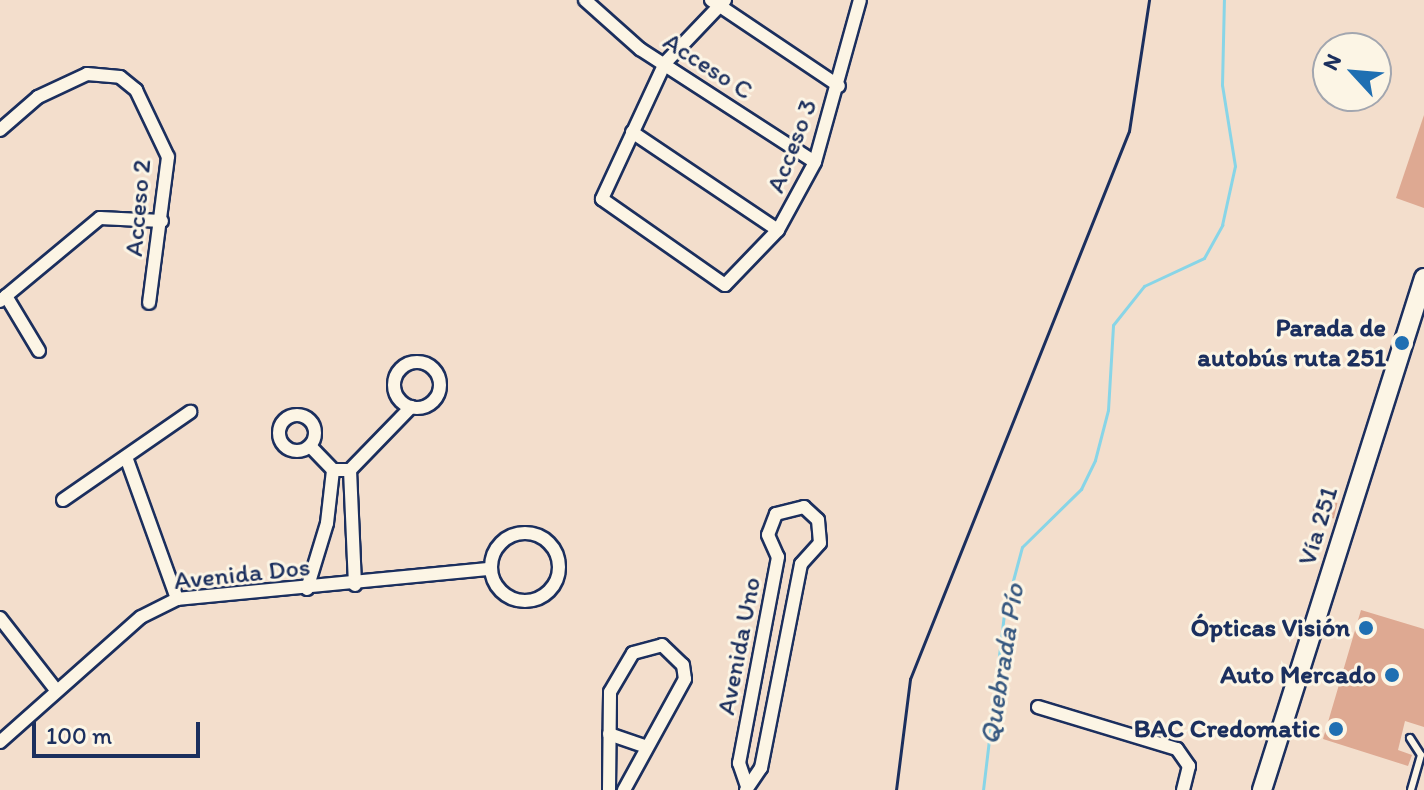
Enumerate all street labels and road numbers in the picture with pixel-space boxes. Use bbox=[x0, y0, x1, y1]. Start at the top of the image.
street label: Acceso C bbox=[657, 26, 759, 106]
street label: Acceso 3 bbox=[760, 95, 824, 197]
street label: Acceso 2 bbox=[118, 158, 158, 258]
street label: Vía 251 bbox=[1291, 483, 1345, 569]
street label: Avenida Dos bbox=[172, 551, 312, 597]
street label: Avenida Uno bbox=[710, 574, 768, 718]

